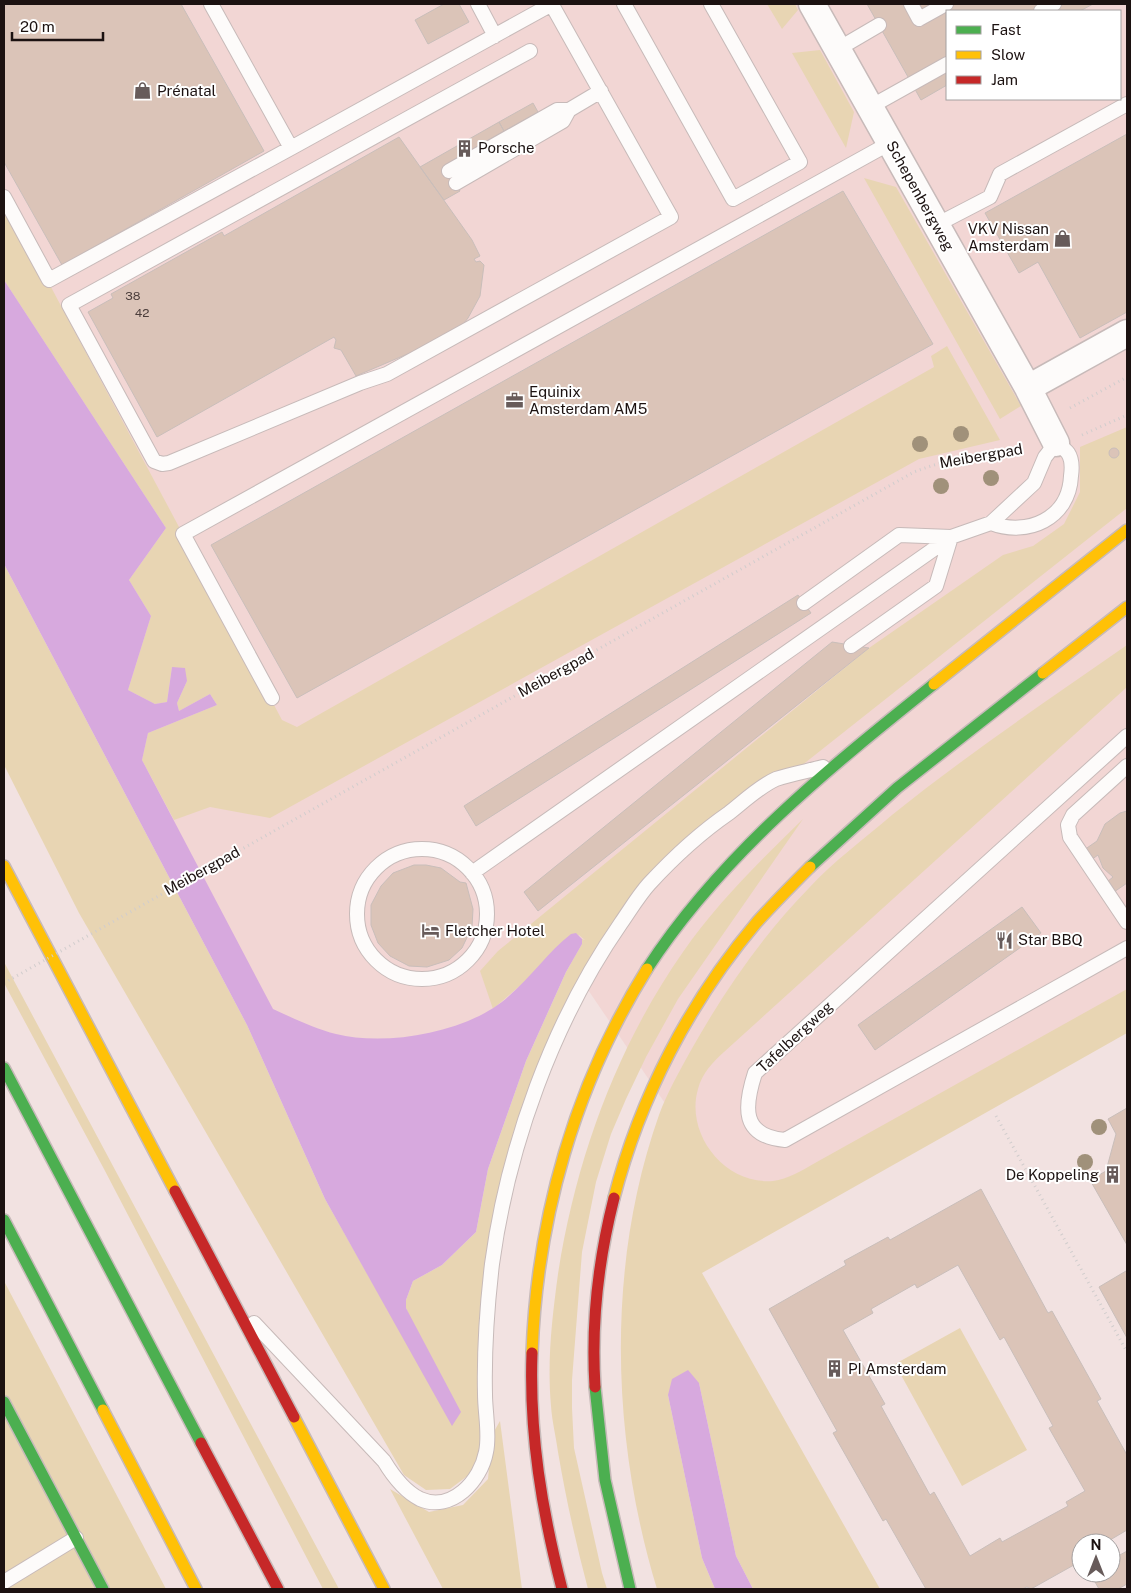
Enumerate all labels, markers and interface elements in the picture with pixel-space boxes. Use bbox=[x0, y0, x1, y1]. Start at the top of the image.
scale bar bbox=[12, 10, 104, 42]
legend bbox=[946, 10, 1121, 100]
text: 20 m bbox=[20, 18, 55, 35]
text: Fast bbox=[991, 21, 1021, 38]
text: Slow bbox=[991, 46, 1026, 63]
text: Jam bbox=[991, 71, 1018, 88]
shop icon: Prénatal bbox=[133, 81, 153, 101]
place label: Prénatal bbox=[157, 82, 216, 99]
building icon: Porsche bbox=[454, 138, 474, 158]
street label: Schepenbergweg bbox=[883, 138, 958, 254]
place label: Porsche bbox=[478, 139, 535, 156]
place label: VKV Nissan Amsterdam bbox=[968, 220, 1049, 254]
shop icon: VKV Nissan Amsterdam bbox=[1053, 228, 1073, 248]
house number: 38 bbox=[125, 289, 141, 303]
house number: 42 bbox=[135, 306, 149, 320]
place label: Equinix Amsterdam AM5 bbox=[529, 383, 647, 417]
office icon: Equinix Amsterdam AM5 bbox=[505, 391, 525, 411]
street label: Meibergpad bbox=[938, 440, 1024, 471]
street label: Meibergpad bbox=[515, 645, 597, 700]
street label: Meibergpad bbox=[161, 843, 243, 898]
hotel icon: Fletcher Hotel bbox=[421, 921, 441, 941]
place label: Fletcher Hotel bbox=[445, 922, 545, 939]
restaurant icon: Star BBQ bbox=[994, 930, 1014, 950]
place label: Star BBQ bbox=[1018, 931, 1083, 948]
street label: Tafelbergweg bbox=[754, 997, 836, 1076]
building icon: De Koppeling bbox=[1103, 1165, 1123, 1185]
place label: De Koppeling bbox=[1006, 1166, 1099, 1183]
building icon: PI Amsterdam bbox=[824, 1359, 844, 1379]
place label: PI Amsterdam bbox=[848, 1360, 947, 1377]
north arrow bbox=[1071, 1533, 1121, 1583]
text: N bbox=[1091, 1537, 1101, 1553]

